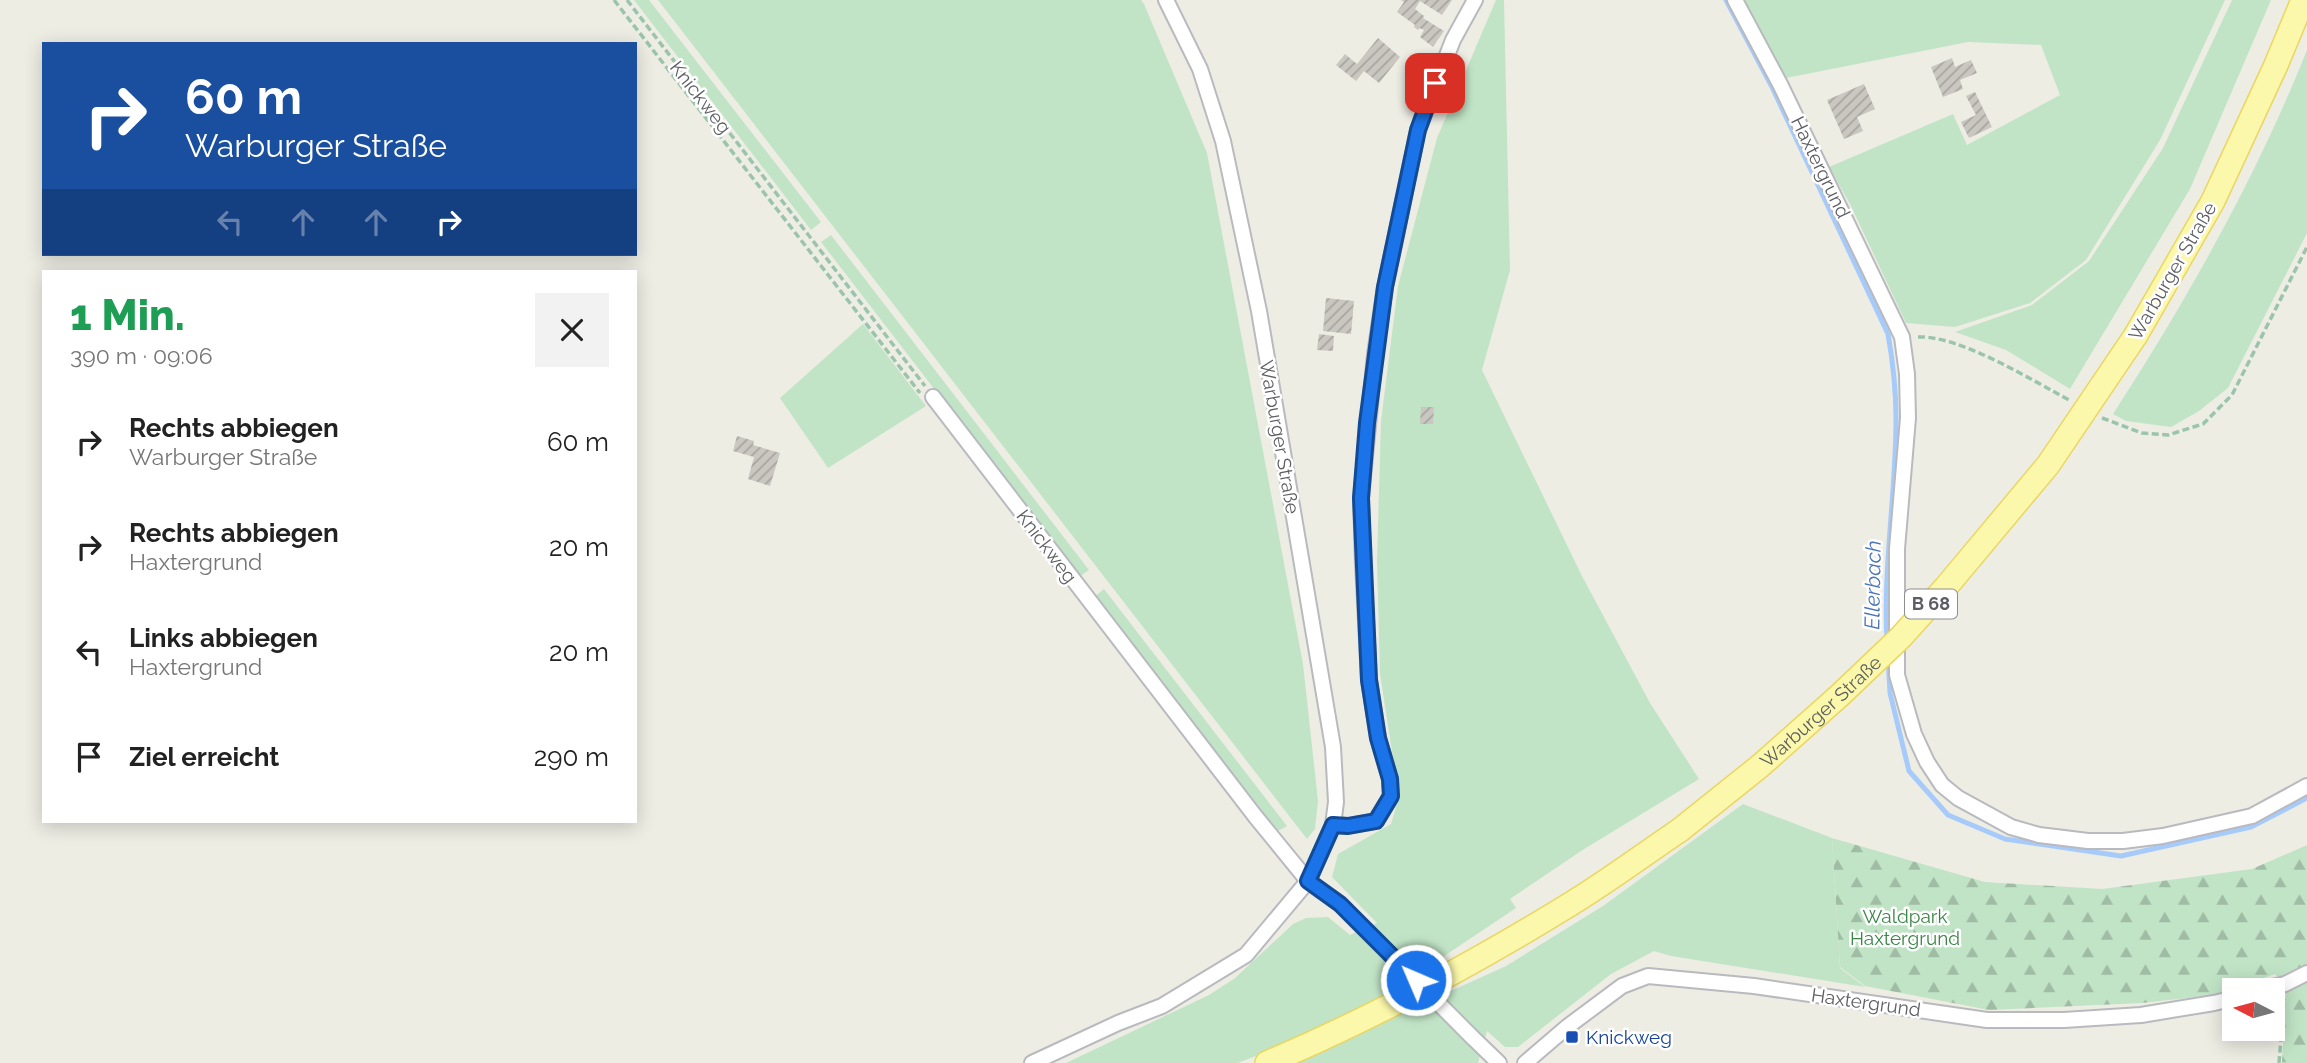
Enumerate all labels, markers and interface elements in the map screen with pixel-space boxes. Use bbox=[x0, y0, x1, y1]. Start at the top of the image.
pin bbox=[1405, 53, 1465, 113]
street label: Knickweg bbox=[666, 56, 736, 138]
icon: arrive bbox=[1416, 64, 1454, 102]
text: 60 m bbox=[185, 68, 302, 125]
icon: right bbox=[70, 70, 161, 161]
street label: Haxtergrund bbox=[1787, 113, 1855, 221]
text: Warburger Straße bbox=[185, 127, 447, 164]
street label: Warburger Straße bbox=[2124, 198, 2220, 344]
icon: left bbox=[211, 203, 249, 241]
icon: ahead bbox=[284, 203, 322, 241]
icon: ahead bbox=[357, 203, 395, 241]
icon: right bbox=[430, 203, 468, 241]
text: 1 Min. bbox=[70, 291, 185, 340]
button: close bbox=[535, 293, 609, 367]
text: 390 m · 09:06 bbox=[70, 342, 213, 369]
street label: Warburger Straße bbox=[1256, 358, 1304, 516]
text: Rechts abbiegen bbox=[129, 413, 339, 443]
icon: right bbox=[70, 423, 108, 461]
text: 60 m bbox=[547, 427, 609, 457]
text: Warburger Straße bbox=[129, 443, 317, 470]
street label: Knickweg bbox=[1012, 505, 1082, 587]
text: Rechts abbiegen bbox=[129, 518, 339, 548]
icon: right bbox=[70, 528, 108, 566]
text: 20 m bbox=[549, 532, 609, 562]
water label: Ellerbach bbox=[1859, 540, 1886, 630]
text: Haxtergrund bbox=[129, 548, 262, 575]
road number: B 68 bbox=[1905, 590, 1957, 618]
text: Links abbiegen bbox=[129, 623, 318, 653]
icon: left bbox=[70, 633, 108, 671]
text: 20 m bbox=[549, 637, 609, 667]
street label: Warburger Straße bbox=[1755, 651, 1886, 772]
text: Haxtergrund bbox=[129, 653, 262, 680]
icon: arrive bbox=[70, 738, 108, 776]
text: Ziel erreicht bbox=[129, 742, 279, 772]
text: 290 m bbox=[534, 742, 609, 772]
park label: Waldpark Haxtergrund bbox=[1850, 905, 1960, 949]
position arrow bbox=[1379, 943, 1453, 1017]
north arrow bbox=[2222, 978, 2286, 1041]
map controls bbox=[2222, 978, 2285, 1041]
street label: Haxtergrund bbox=[1810, 983, 1922, 1021]
place label: Knickweg bbox=[1586, 1026, 1672, 1048]
marker: Knickweg bbox=[1564, 1029, 1580, 1045]

